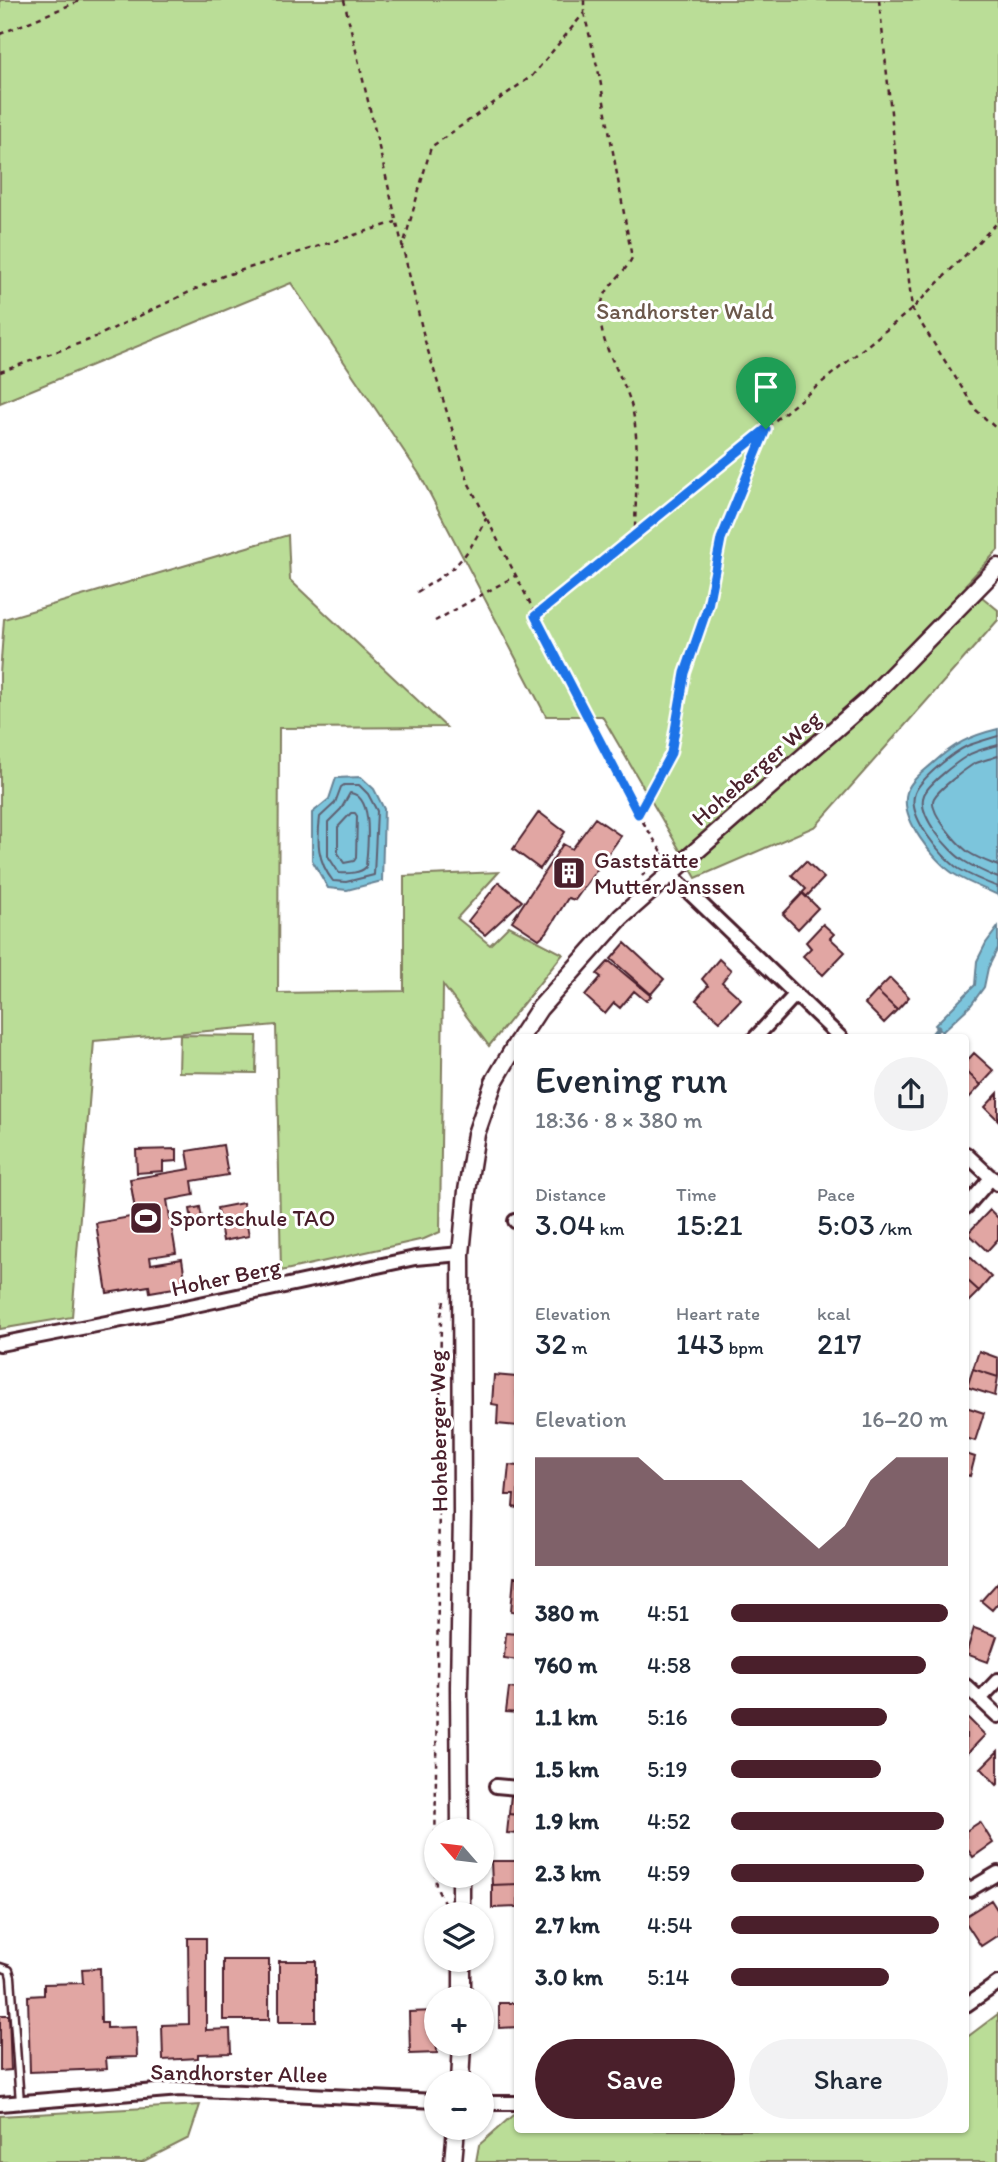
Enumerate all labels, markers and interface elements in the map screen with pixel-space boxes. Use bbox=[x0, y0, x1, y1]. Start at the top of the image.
park label: Sandhorster Wald bbox=[596, 297, 774, 325]
pin bbox=[736, 357, 796, 429]
icon: arrive bbox=[747, 368, 785, 406]
street label: Hoheberger Weg bbox=[686, 704, 827, 832]
place label: Gaststätte Mutter Janssen bbox=[594, 846, 745, 900]
building icon: Gaststätte Mutter Janssen bbox=[550, 854, 588, 892]
text: Evening run bbox=[535, 1057, 728, 1103]
button: share bbox=[874, 1057, 948, 1131]
text: 18:36 · 8 × 380 m bbox=[535, 1106, 703, 1134]
text: Distance bbox=[535, 1183, 606, 1206]
text: Time bbox=[676, 1183, 717, 1206]
text: Pace bbox=[817, 1183, 855, 1206]
sports icon: Sportschule TAO bbox=[127, 1199, 165, 1237]
place label: Sportschule TAO bbox=[170, 1204, 335, 1232]
text: 3.04 bbox=[535, 1206, 595, 1243]
text: 15:21 bbox=[676, 1206, 743, 1243]
text: 5:03 bbox=[817, 1206, 875, 1243]
text: km bbox=[595, 1217, 625, 1240]
text: /km bbox=[875, 1217, 912, 1240]
street label: Hoher Berg bbox=[169, 1252, 284, 1302]
text: Elevation bbox=[535, 1302, 611, 1325]
text: Heart rate bbox=[676, 1302, 760, 1325]
text: kcal bbox=[817, 1302, 851, 1325]
text: 32 bbox=[535, 1325, 567, 1362]
text: 143 bbox=[676, 1325, 724, 1362]
text: 217 bbox=[817, 1325, 862, 1362]
text: m bbox=[567, 1336, 587, 1359]
text: bpm bbox=[724, 1336, 764, 1359]
street label: Hoheberger Weg bbox=[423, 1349, 453, 1512]
text: Elevation bbox=[535, 1405, 626, 1433]
text: 16–20 m bbox=[862, 1405, 948, 1433]
text: 380 m bbox=[535, 1599, 599, 1627]
text: 4:51 bbox=[647, 1599, 689, 1627]
text: 760 m bbox=[535, 1651, 597, 1679]
text: 4:58 bbox=[647, 1651, 691, 1679]
text: 1.1 km bbox=[535, 1703, 598, 1731]
text: 5:16 bbox=[647, 1703, 688, 1731]
text: 1.5 km bbox=[535, 1755, 599, 1783]
text: 5:19 bbox=[647, 1755, 687, 1783]
text: 1.9 km bbox=[535, 1807, 599, 1835]
text: 4:52 bbox=[647, 1807, 691, 1835]
north arrow bbox=[424, 1818, 494, 1888]
map controls bbox=[424, 1818, 494, 2140]
text: 2.3 km bbox=[535, 1859, 601, 1887]
text: 4:59 bbox=[647, 1859, 691, 1887]
button: layers bbox=[424, 1902, 494, 1972]
text: 2.7 km bbox=[535, 1911, 600, 1939]
text: 4:54 bbox=[647, 1911, 692, 1939]
text: 3.0 km bbox=[535, 1963, 603, 1991]
text: 5:14 bbox=[647, 1963, 689, 1991]
button: + bbox=[424, 1986, 494, 2056]
button: Save bbox=[535, 2039, 735, 2119]
button: Share bbox=[749, 2039, 948, 2119]
street label: Sandhorster Allee bbox=[150, 2057, 328, 2089]
button: − bbox=[424, 2070, 494, 2140]

